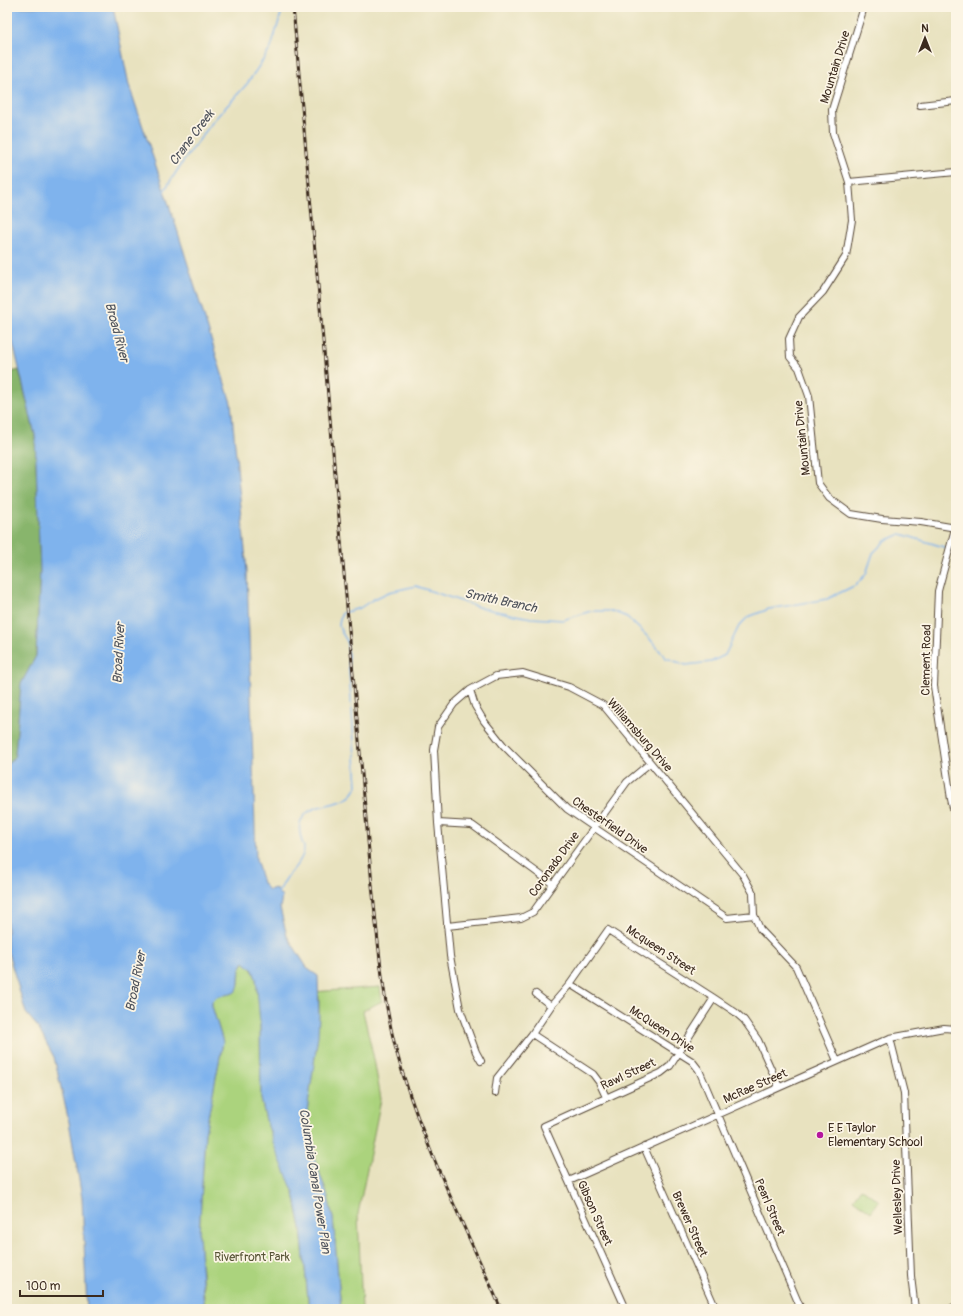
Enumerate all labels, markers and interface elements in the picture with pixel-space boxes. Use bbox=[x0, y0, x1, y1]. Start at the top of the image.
north arrow bbox=[905, 18, 945, 58]
text: N bbox=[921, 22, 929, 35]
street label: Mountain Drive bbox=[817, 29, 854, 105]
water label: Crane Creek bbox=[166, 105, 219, 169]
water label: Broad River bbox=[101, 301, 133, 366]
street label: Mountain Drive bbox=[791, 400, 814, 476]
water label: Smith Branch bbox=[463, 586, 539, 617]
water label: Broad River bbox=[109, 620, 129, 684]
street label: Clement Road bbox=[918, 624, 935, 696]
street label: Williamsburg Drive bbox=[604, 696, 676, 775]
street label: Chesterfield Drive bbox=[569, 794, 651, 857]
street label: Coronado Drive bbox=[526, 829, 583, 900]
street label: Mcqueen Street bbox=[623, 922, 698, 979]
water label: Broad River bbox=[122, 947, 150, 1013]
street label: McQueen Drive bbox=[626, 1003, 697, 1056]
street label: Rawl Street bbox=[598, 1055, 658, 1094]
street label: McRae Street bbox=[721, 1066, 790, 1107]
water label: Columbia Canal Power Plan bbox=[296, 1108, 334, 1255]
place label: E E Taylor Elementary School bbox=[828, 1121, 923, 1150]
marker: E E Taylor Elementary School bbox=[815, 1130, 825, 1140]
street label: Wellesley Drive bbox=[889, 1159, 906, 1235]
street label: Pearl Street bbox=[751, 1176, 788, 1238]
street label: Gibson Street bbox=[574, 1178, 616, 1248]
street label: Brewer Street bbox=[668, 1189, 711, 1259]
park label: Riverfront Park bbox=[214, 1250, 290, 1265]
scale bar bbox=[20, 1272, 103, 1298]
text: 100 m bbox=[26, 1279, 61, 1294]

